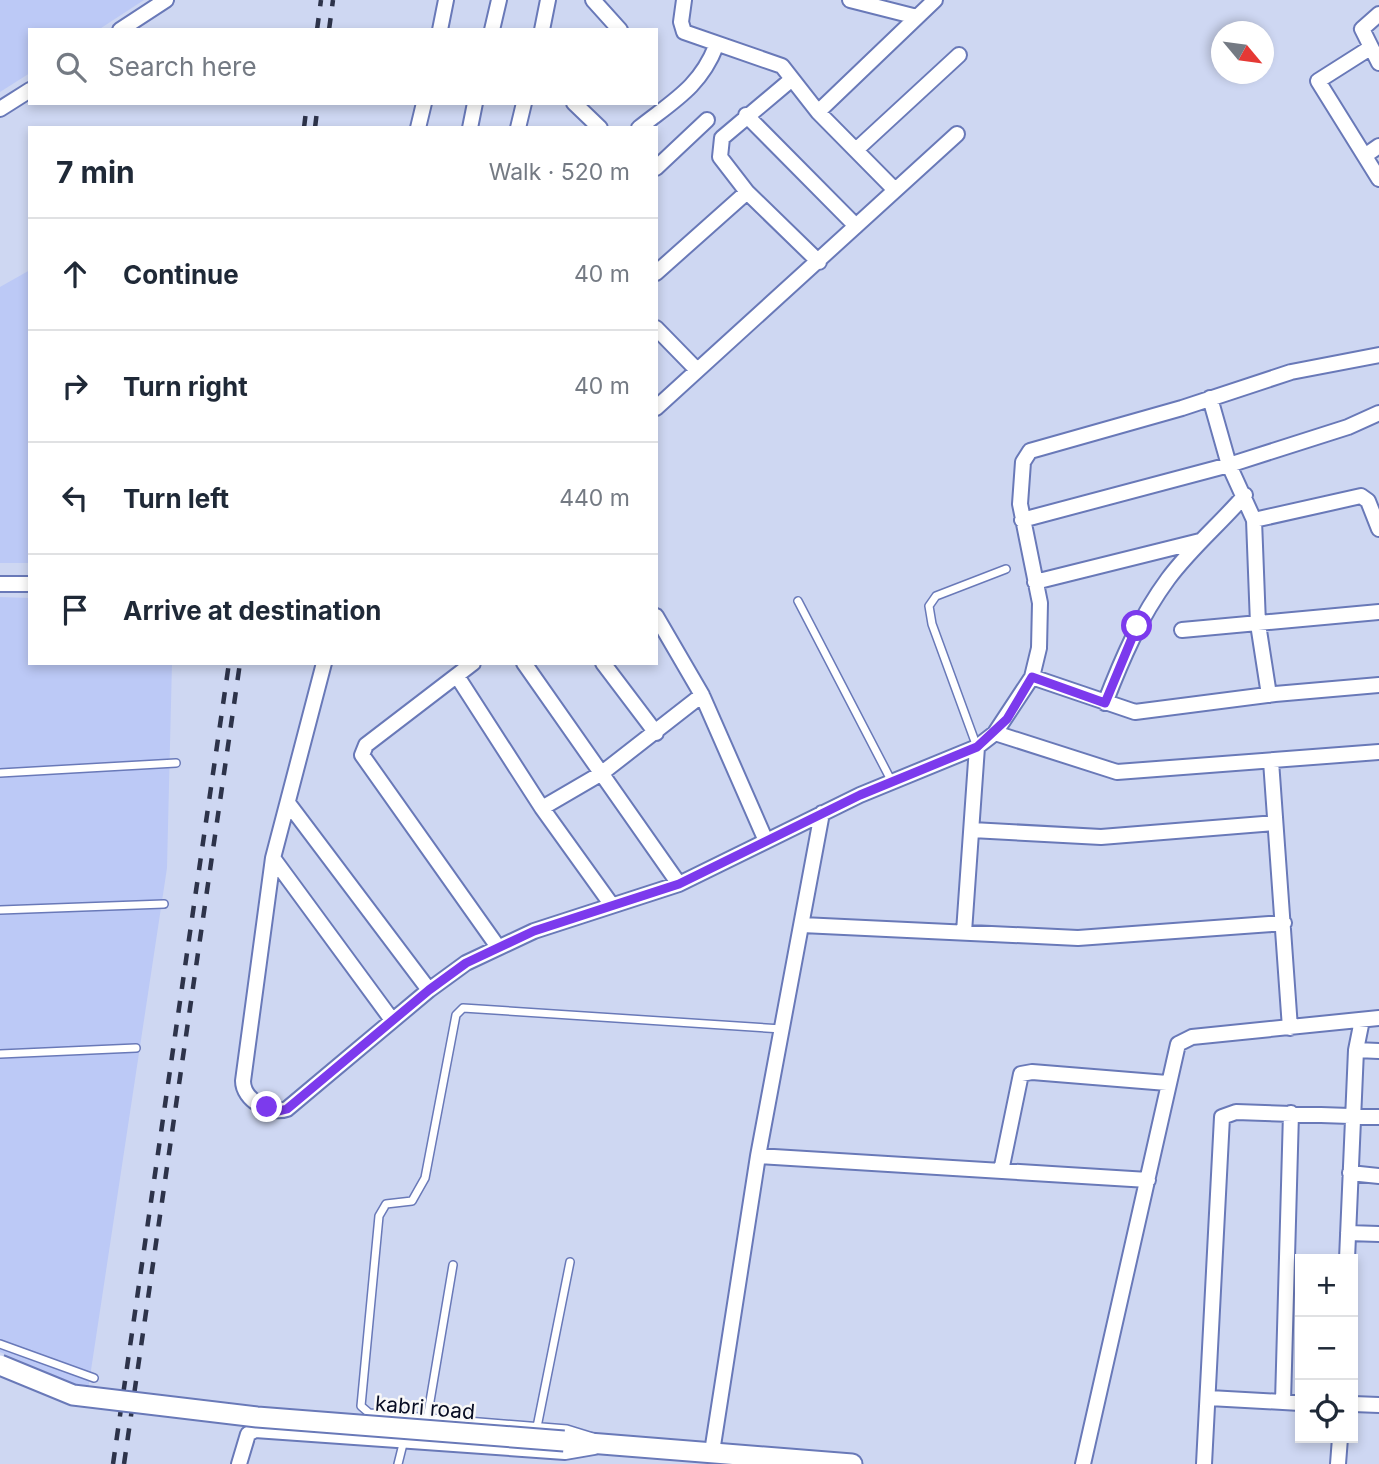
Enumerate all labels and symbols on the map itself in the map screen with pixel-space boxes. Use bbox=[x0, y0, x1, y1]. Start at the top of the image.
north arrow bbox=[1211, 21, 1274, 84]
route start bbox=[1121, 610, 1152, 641]
route end bbox=[251, 1091, 282, 1122]
street label: kabri road bbox=[374, 1391, 476, 1424]

